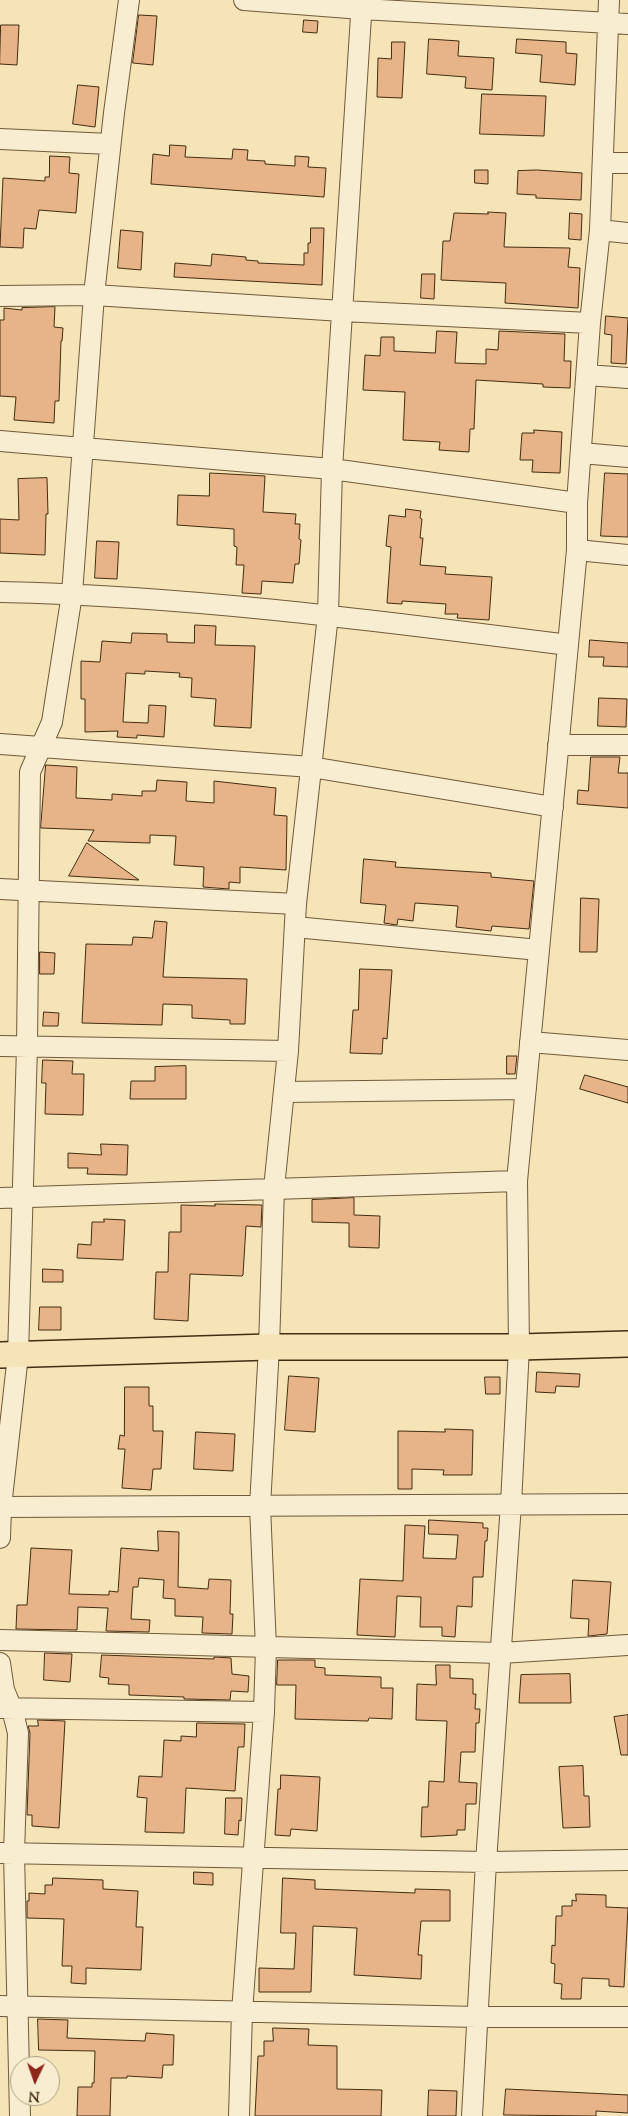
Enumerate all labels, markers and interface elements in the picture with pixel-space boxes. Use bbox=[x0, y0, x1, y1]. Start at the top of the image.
north arrow bbox=[10, 2056, 60, 2106]
text: N bbox=[28, 2085, 40, 2105]

